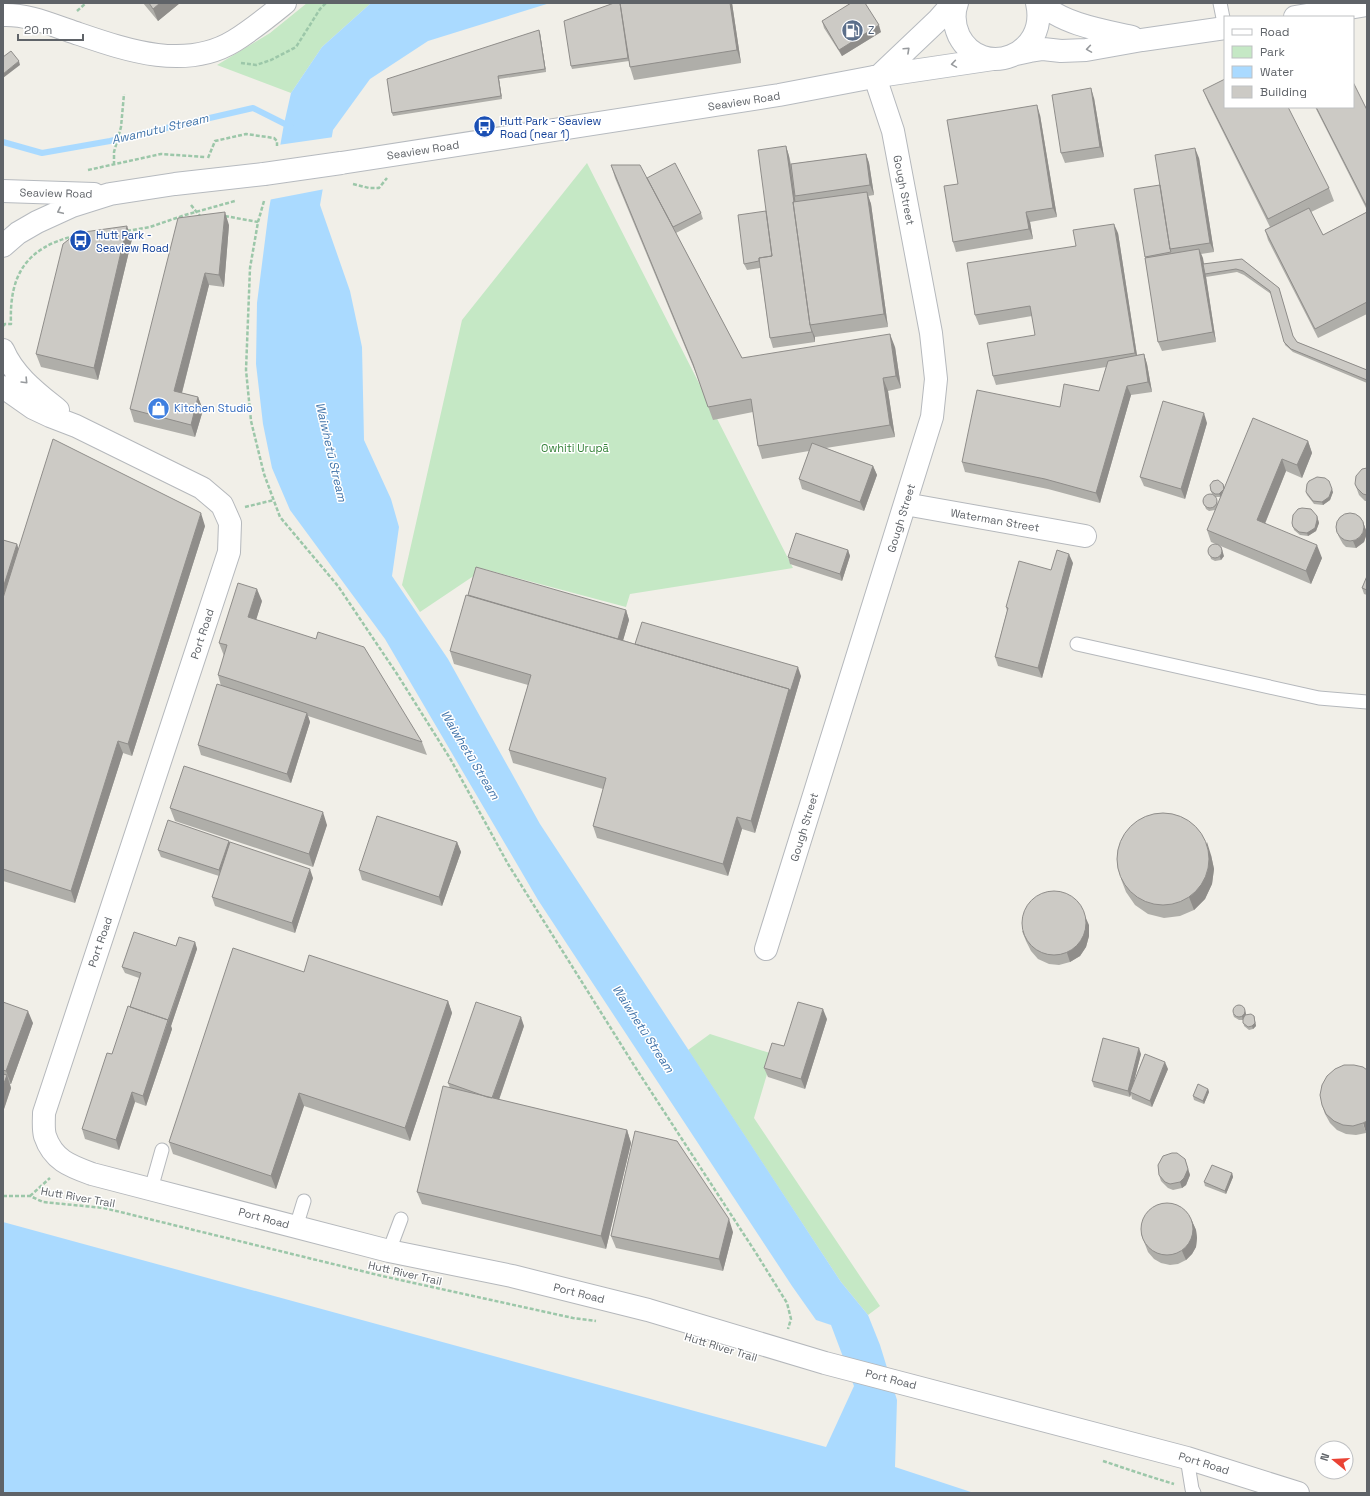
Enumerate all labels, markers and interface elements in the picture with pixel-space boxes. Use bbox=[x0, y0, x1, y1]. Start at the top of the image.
scale bar bbox=[18, 16, 83, 42]
legend bbox=[1224, 16, 1354, 108]
fuel station icon: Z bbox=[840, 17, 866, 43]
text: 20 m bbox=[24, 22, 52, 38]
place label: Z bbox=[868, 23, 874, 37]
text: Road bbox=[1260, 24, 1289, 40]
one-way arrow bbox=[1086, 44, 1093, 53]
text: Park bbox=[1260, 44, 1285, 60]
one-way arrow bbox=[902, 47, 910, 54]
one-way arrow bbox=[951, 60, 957, 68]
text: Water bbox=[1260, 64, 1294, 80]
text: Building bbox=[1260, 84, 1307, 100]
street label: Seaview Road bbox=[707, 88, 781, 114]
water label: Awamutu Stream bbox=[110, 110, 211, 148]
bus stop icon: Hutt Park - Seaview Road (near 1) bbox=[472, 114, 498, 140]
place label: Hutt Park - Seaview Road (near 1) bbox=[500, 114, 602, 141]
street label: Seaview Road bbox=[386, 137, 460, 163]
street label: Gough Street bbox=[890, 154, 918, 226]
street label: Seaview Road bbox=[19, 185, 93, 201]
one-way arrow bbox=[56, 206, 64, 214]
bus stop icon: Hutt Park - Seaview Road bbox=[68, 228, 94, 254]
place label: Hutt Park - Seaview Road bbox=[96, 228, 169, 255]
one-way arrow bbox=[20, 376, 28, 384]
shop icon: Kitchen Studio bbox=[146, 395, 172, 421]
place label: Kitchen Studio bbox=[174, 401, 253, 415]
water label: Waiwhetū Stream bbox=[312, 401, 350, 504]
park label: Owhiti Urupā bbox=[541, 441, 610, 455]
street label: Gough Street bbox=[884, 482, 918, 554]
street label: Waterman Street bbox=[949, 505, 1041, 535]
street label: Port Road bbox=[187, 607, 217, 661]
water label: Waiwhetū Stream bbox=[437, 707, 503, 803]
street label: Gough Street bbox=[787, 791, 821, 863]
street label: Port Road bbox=[85, 915, 115, 969]
water label: Waiwhetū Stream bbox=[609, 982, 678, 1076]
street label: Hutt River Trail bbox=[40, 1184, 116, 1210]
street label: Port Road bbox=[237, 1204, 291, 1232]
street label: Hutt River Trail bbox=[367, 1258, 443, 1288]
street label: Port Road bbox=[552, 1280, 606, 1306]
street label: Hutt River Trail bbox=[683, 1329, 759, 1365]
street label: Port Road bbox=[864, 1366, 918, 1392]
north arrow bbox=[1314, 1440, 1354, 1480]
street label: Port Road bbox=[1177, 1449, 1231, 1477]
text: N bbox=[1317, 1451, 1332, 1463]

